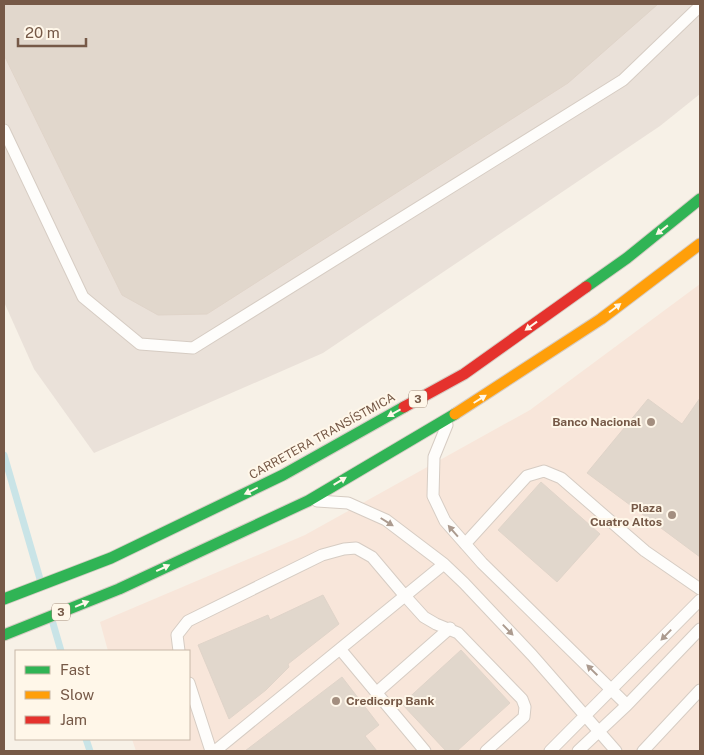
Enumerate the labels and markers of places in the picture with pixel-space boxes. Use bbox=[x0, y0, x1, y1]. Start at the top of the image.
place label: Banco Nacional bbox=[552, 415, 641, 429]
marker: Banco Nacional bbox=[645, 416, 657, 428]
place label: Plaza Cuatro Altos bbox=[590, 501, 662, 529]
marker: Plaza Cuatro Altos bbox=[666, 509, 678, 521]
place label: Credicorp Bank bbox=[346, 694, 434, 708]
marker: Credicorp Bank bbox=[330, 695, 342, 707]

